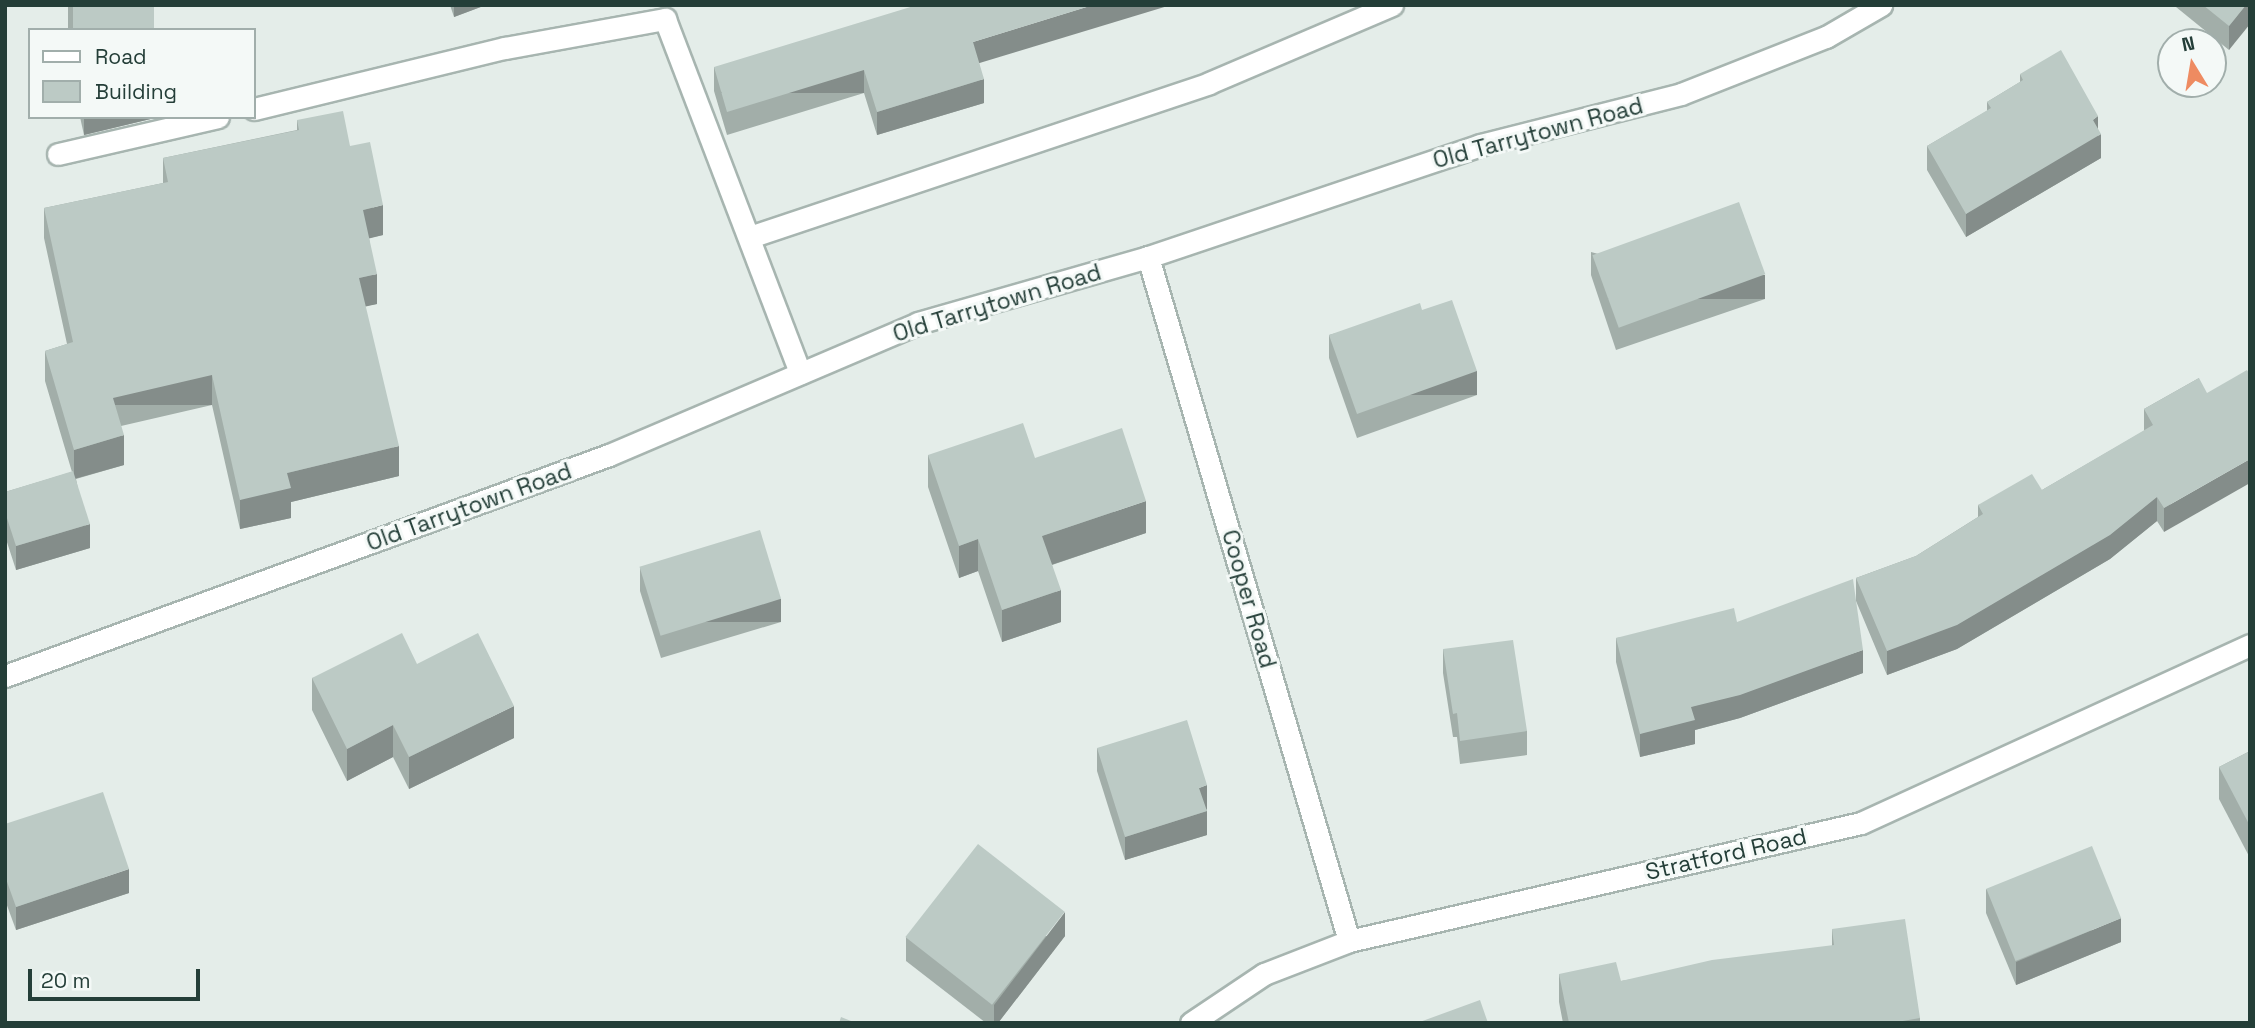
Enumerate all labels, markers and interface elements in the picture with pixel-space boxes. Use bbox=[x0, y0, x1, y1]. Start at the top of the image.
legend bbox=[28, 28, 256, 119]
north arrow bbox=[2157, 28, 2227, 98]
text: N bbox=[2180, 30, 2197, 57]
text: Road bbox=[95, 43, 147, 70]
text: Building bbox=[95, 78, 177, 105]
street label: Old Tarrytown Road bbox=[1430, 92, 1646, 174]
street label: Old Tarrytown Road bbox=[889, 258, 1105, 348]
street label: Old Tarrytown Road bbox=[362, 457, 576, 557]
street label: Cooper Road bbox=[1216, 527, 1282, 671]
street label: Stratford Road bbox=[1643, 822, 1809, 886]
scale bar bbox=[32, 954, 203, 998]
text: 20 m bbox=[41, 967, 91, 994]

